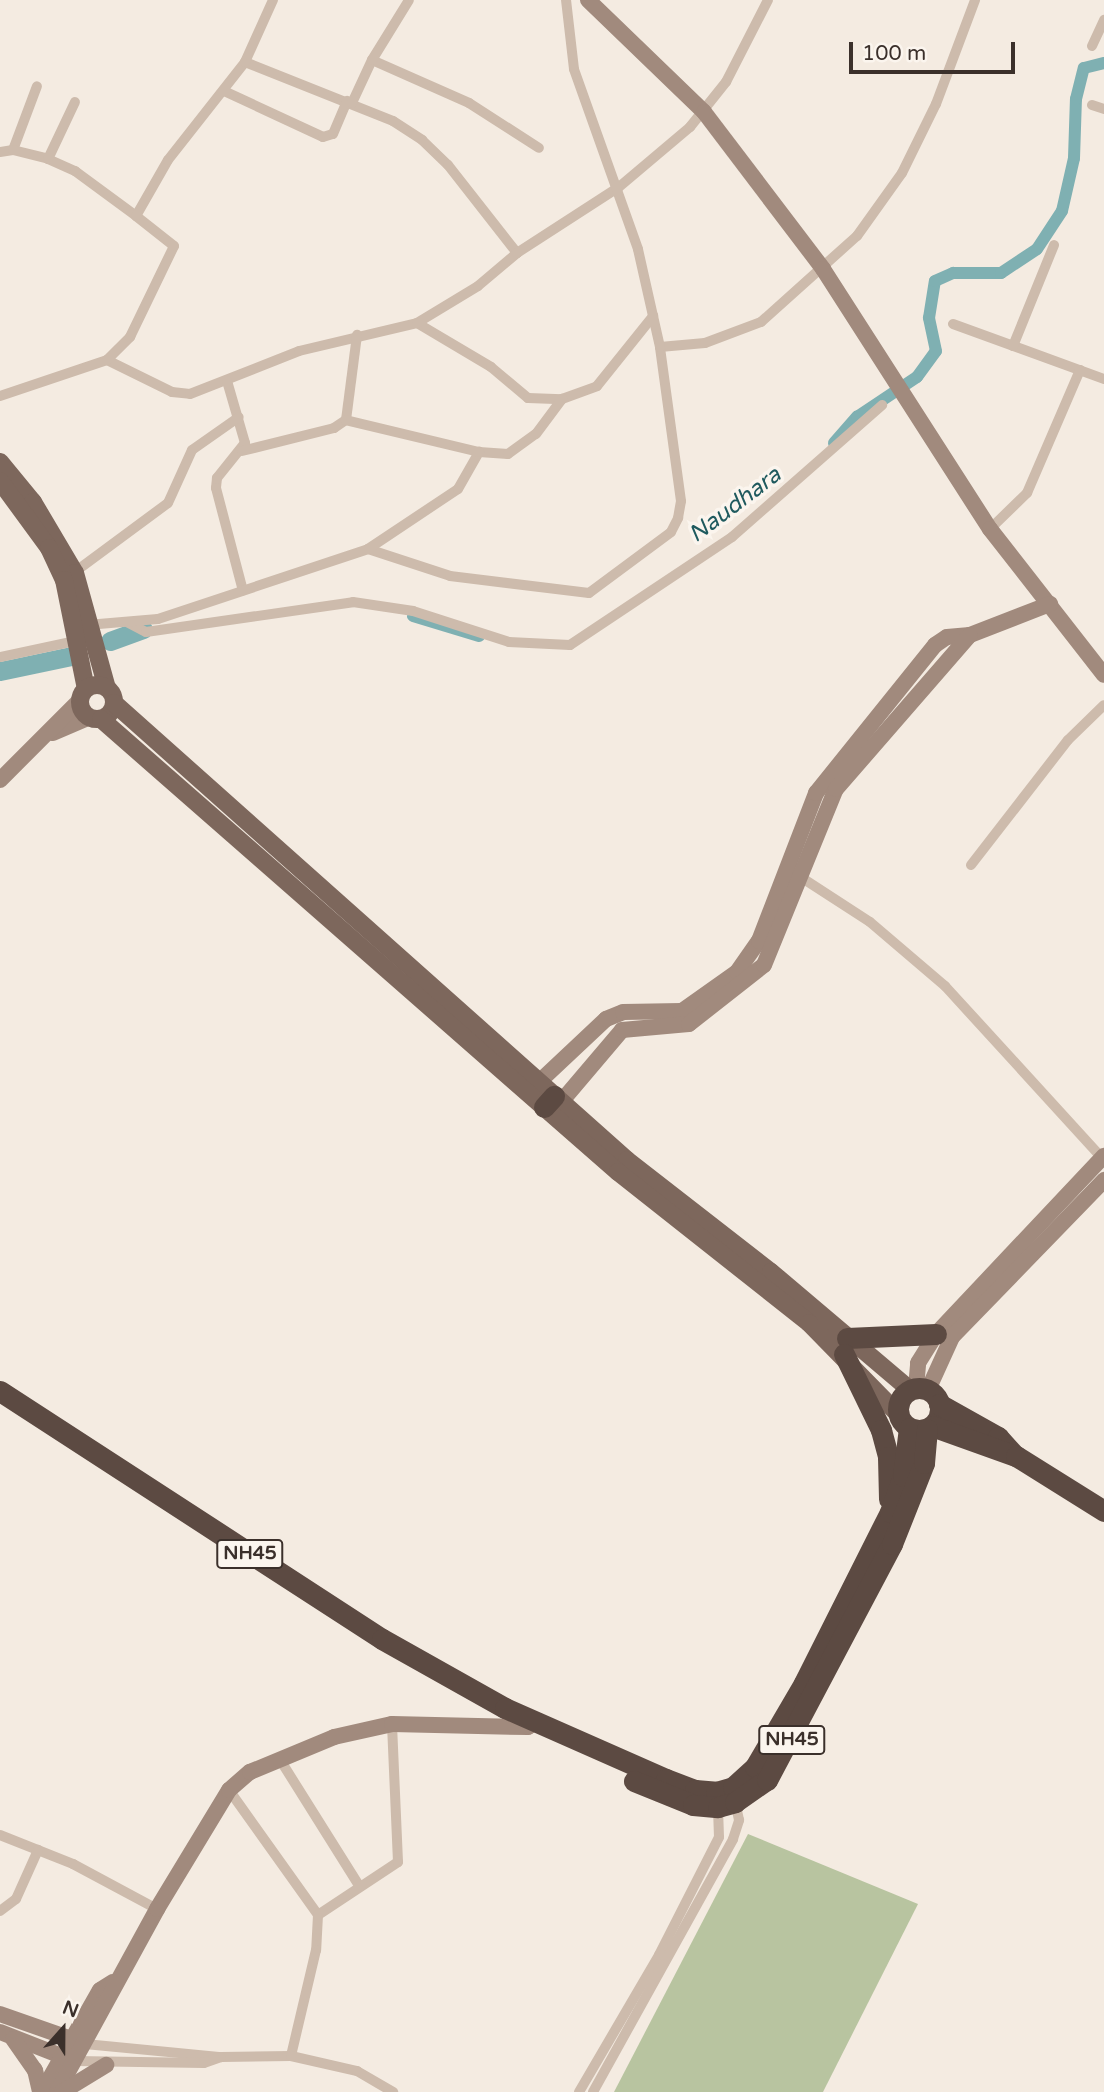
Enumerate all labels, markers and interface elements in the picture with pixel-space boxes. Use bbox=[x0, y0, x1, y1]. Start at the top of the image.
scale bar bbox=[852, 28, 1018, 72]
text: 100 m bbox=[862, 41, 926, 66]
water label: Naudhara bbox=[683, 461, 787, 549]
road number: NH45 bbox=[215, 1538, 285, 1570]
road number: NH45 bbox=[757, 1724, 827, 1756]
north arrow bbox=[28, 1994, 98, 2064]
text: N bbox=[59, 1996, 82, 2022]

